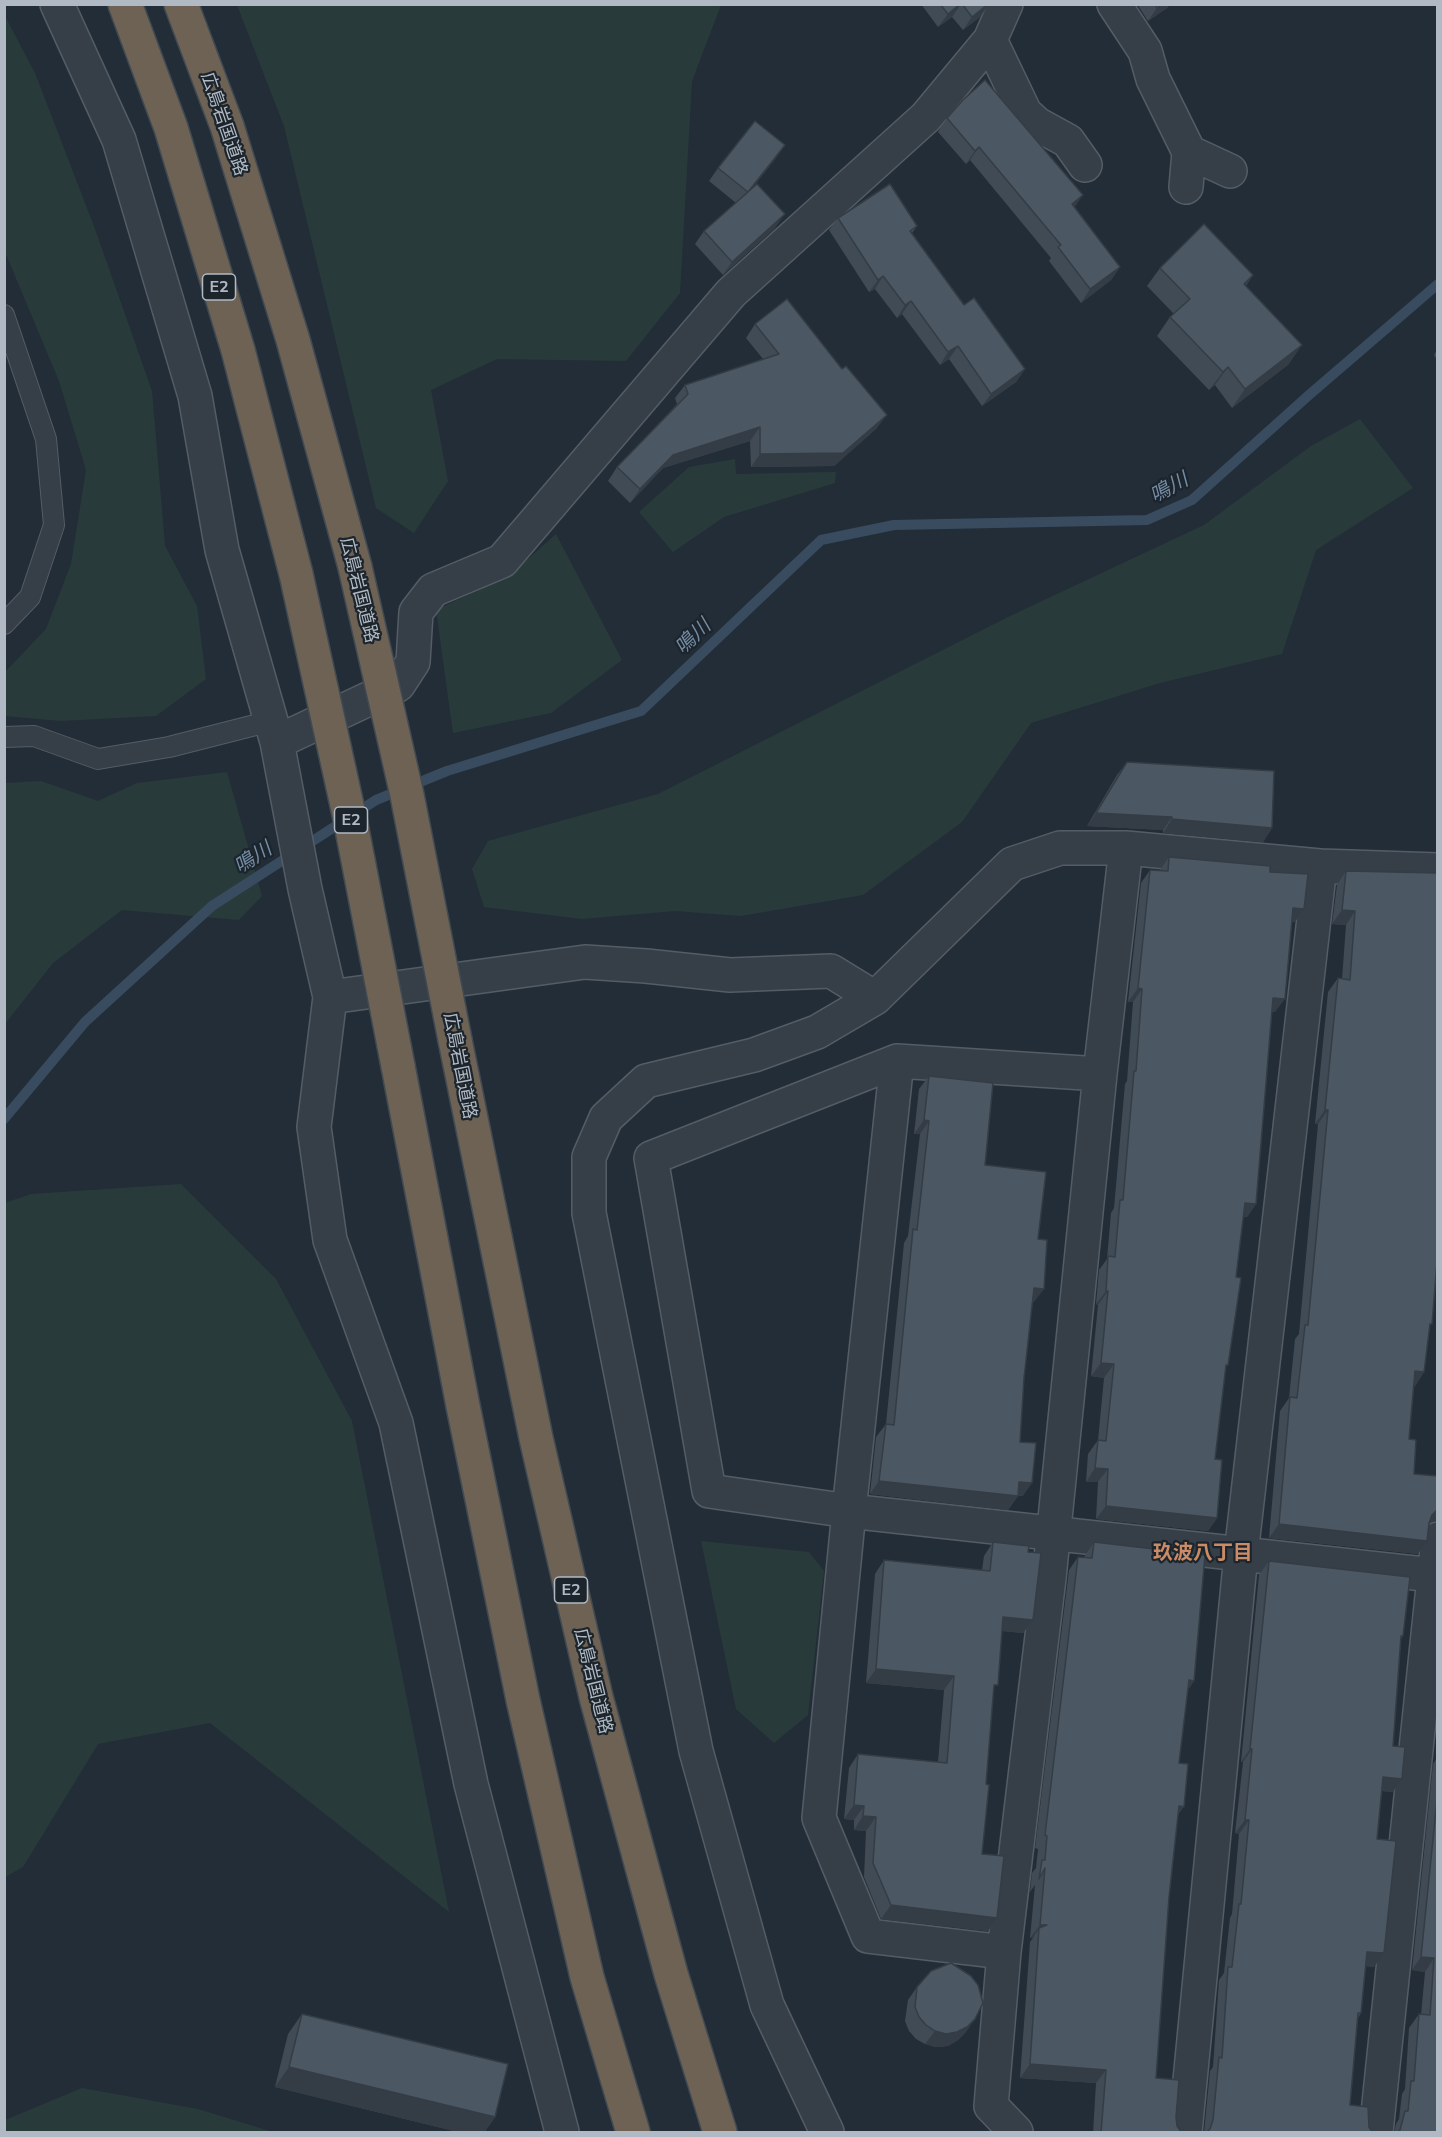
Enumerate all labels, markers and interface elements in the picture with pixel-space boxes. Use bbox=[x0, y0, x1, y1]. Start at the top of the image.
street label: 広島岩国道路 bbox=[196, 69, 252, 179]
road number: E2 bbox=[202, 274, 236, 300]
water label: 鳴川 bbox=[1146, 468, 1192, 508]
street label: 広島岩国道路 bbox=[335, 535, 383, 645]
water label: 鳴川 bbox=[670, 614, 716, 660]
road number: E2 bbox=[334, 807, 368, 833]
water label: 鳴川 bbox=[230, 837, 276, 879]
street label: 広島岩国道路 bbox=[439, 1011, 481, 1121]
district label: 玖波八丁目 bbox=[1153, 1541, 1253, 1565]
road number: E2 bbox=[554, 1577, 588, 1603]
street label: 広島岩国道路 bbox=[569, 1626, 617, 1736]

